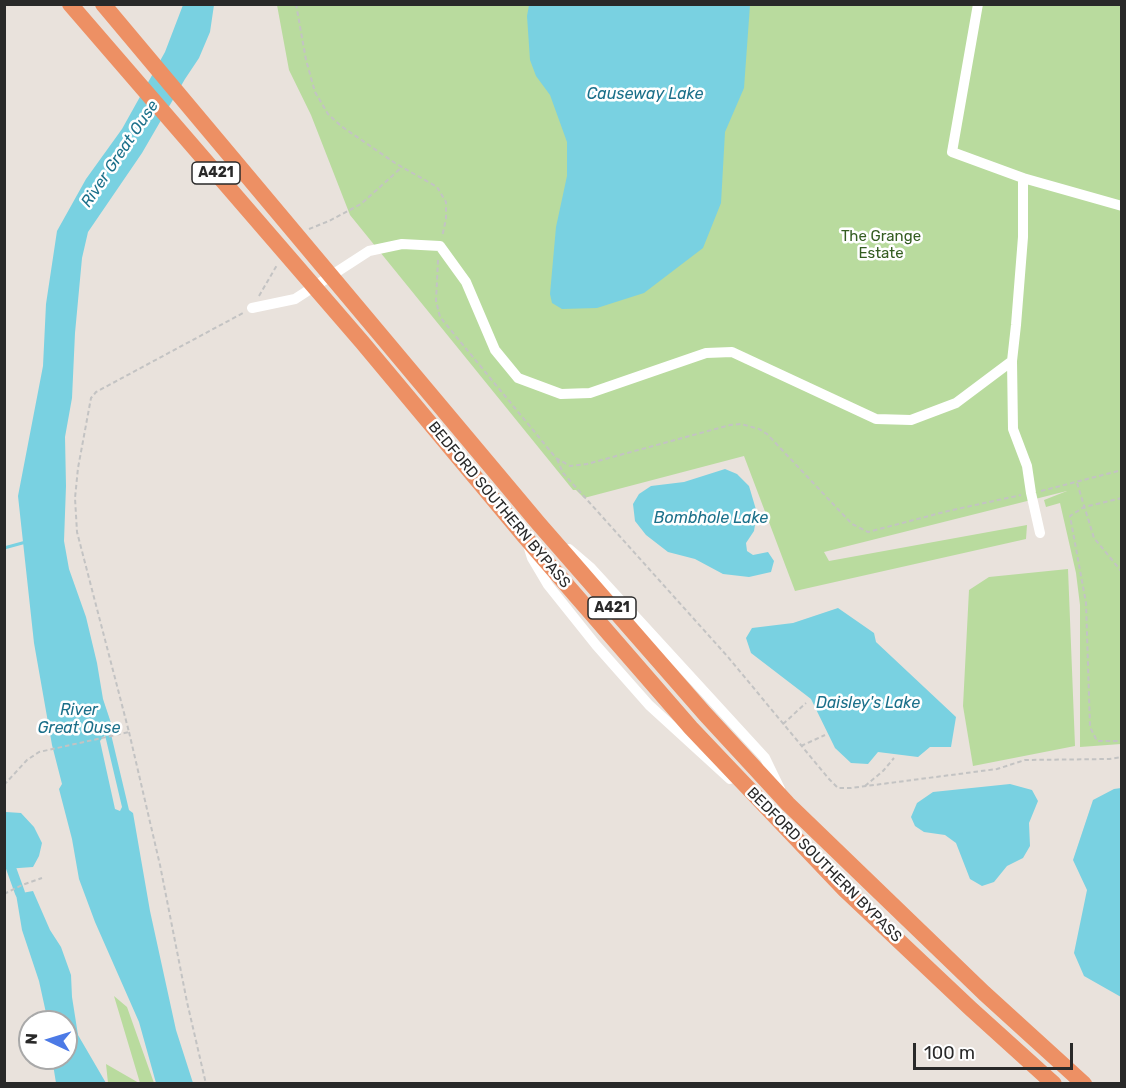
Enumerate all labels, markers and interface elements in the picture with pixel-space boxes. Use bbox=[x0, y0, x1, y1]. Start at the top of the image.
water label: Causeway Lake bbox=[587, 84, 703, 104]
water label: River Great Ouse bbox=[77, 97, 163, 211]
road number: A421 bbox=[192, 162, 240, 184]
park label: The Grange Estate bbox=[841, 228, 921, 263]
street label: BEDFORD SOUTHERN BYPASS bbox=[424, 418, 574, 592]
water label: Bombhole Lake bbox=[654, 508, 768, 528]
road number: A421 bbox=[588, 597, 636, 619]
water label: Daisley's Lake bbox=[816, 693, 920, 713]
water label: River Great Ouse bbox=[38, 700, 120, 738]
street label: BEDFORD SOUTHERN BYPASS bbox=[743, 784, 905, 946]
north arrow bbox=[18, 1010, 78, 1070]
scale bar bbox=[916, 1031, 1076, 1069]
text: N bbox=[22, 1032, 41, 1045]
text: 100 m bbox=[924, 1042, 975, 1064]

